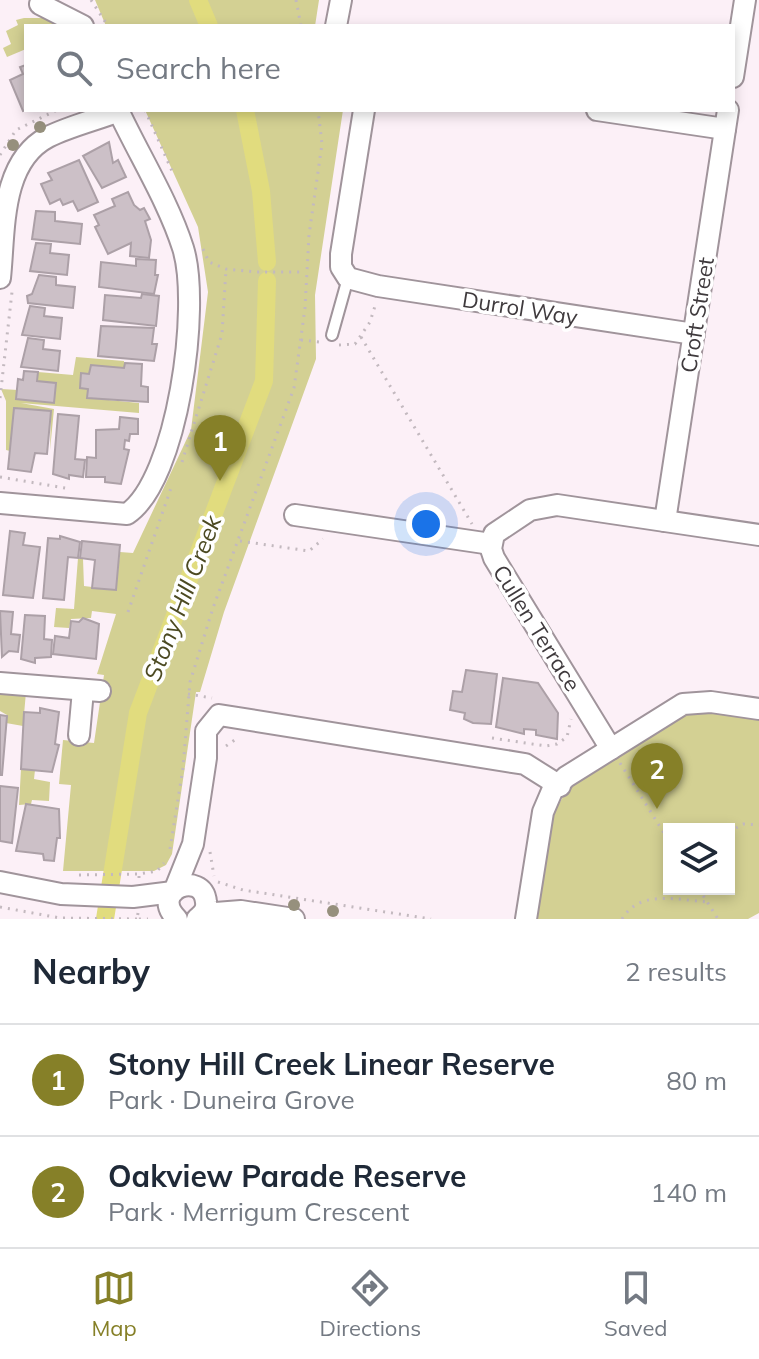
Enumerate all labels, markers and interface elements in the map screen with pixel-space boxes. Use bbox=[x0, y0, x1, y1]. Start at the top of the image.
search box bbox=[24, 24, 735, 112]
icon: search bbox=[52, 46, 96, 90]
text: Search here bbox=[116, 49, 281, 87]
street label: Croft Street bbox=[674, 255, 720, 375]
street label: Durrol Way bbox=[460, 285, 580, 331]
pin: 1 bbox=[194, 415, 246, 481]
your location bbox=[406, 504, 446, 544]
water label: Stony Hill Creek bbox=[137, 510, 228, 685]
street label: Cullen Terrace bbox=[487, 560, 587, 696]
pin: 2 bbox=[631, 743, 683, 809]
map controls bbox=[663, 823, 735, 895]
button: layers bbox=[663, 823, 735, 895]
text: Nearby bbox=[32, 950, 150, 993]
text: 2 results bbox=[625, 955, 727, 988]
text: Stony Hill Creek Linear Reserve bbox=[108, 1045, 555, 1083]
text: 1 bbox=[50, 1064, 66, 1097]
text: 80 m bbox=[666, 1064, 727, 1097]
text: Park · Duneira Grove bbox=[108, 1083, 355, 1116]
text: Oakview Parade Reserve bbox=[108, 1157, 466, 1195]
text: 2 bbox=[50, 1176, 66, 1209]
text: 140 m bbox=[651, 1176, 727, 1209]
text: Park · Merrigum Crescent bbox=[108, 1195, 409, 1228]
tab: Map bbox=[91, 1266, 137, 1342]
tab: Directions bbox=[320, 1266, 421, 1342]
tab: Saved bbox=[604, 1266, 668, 1342]

